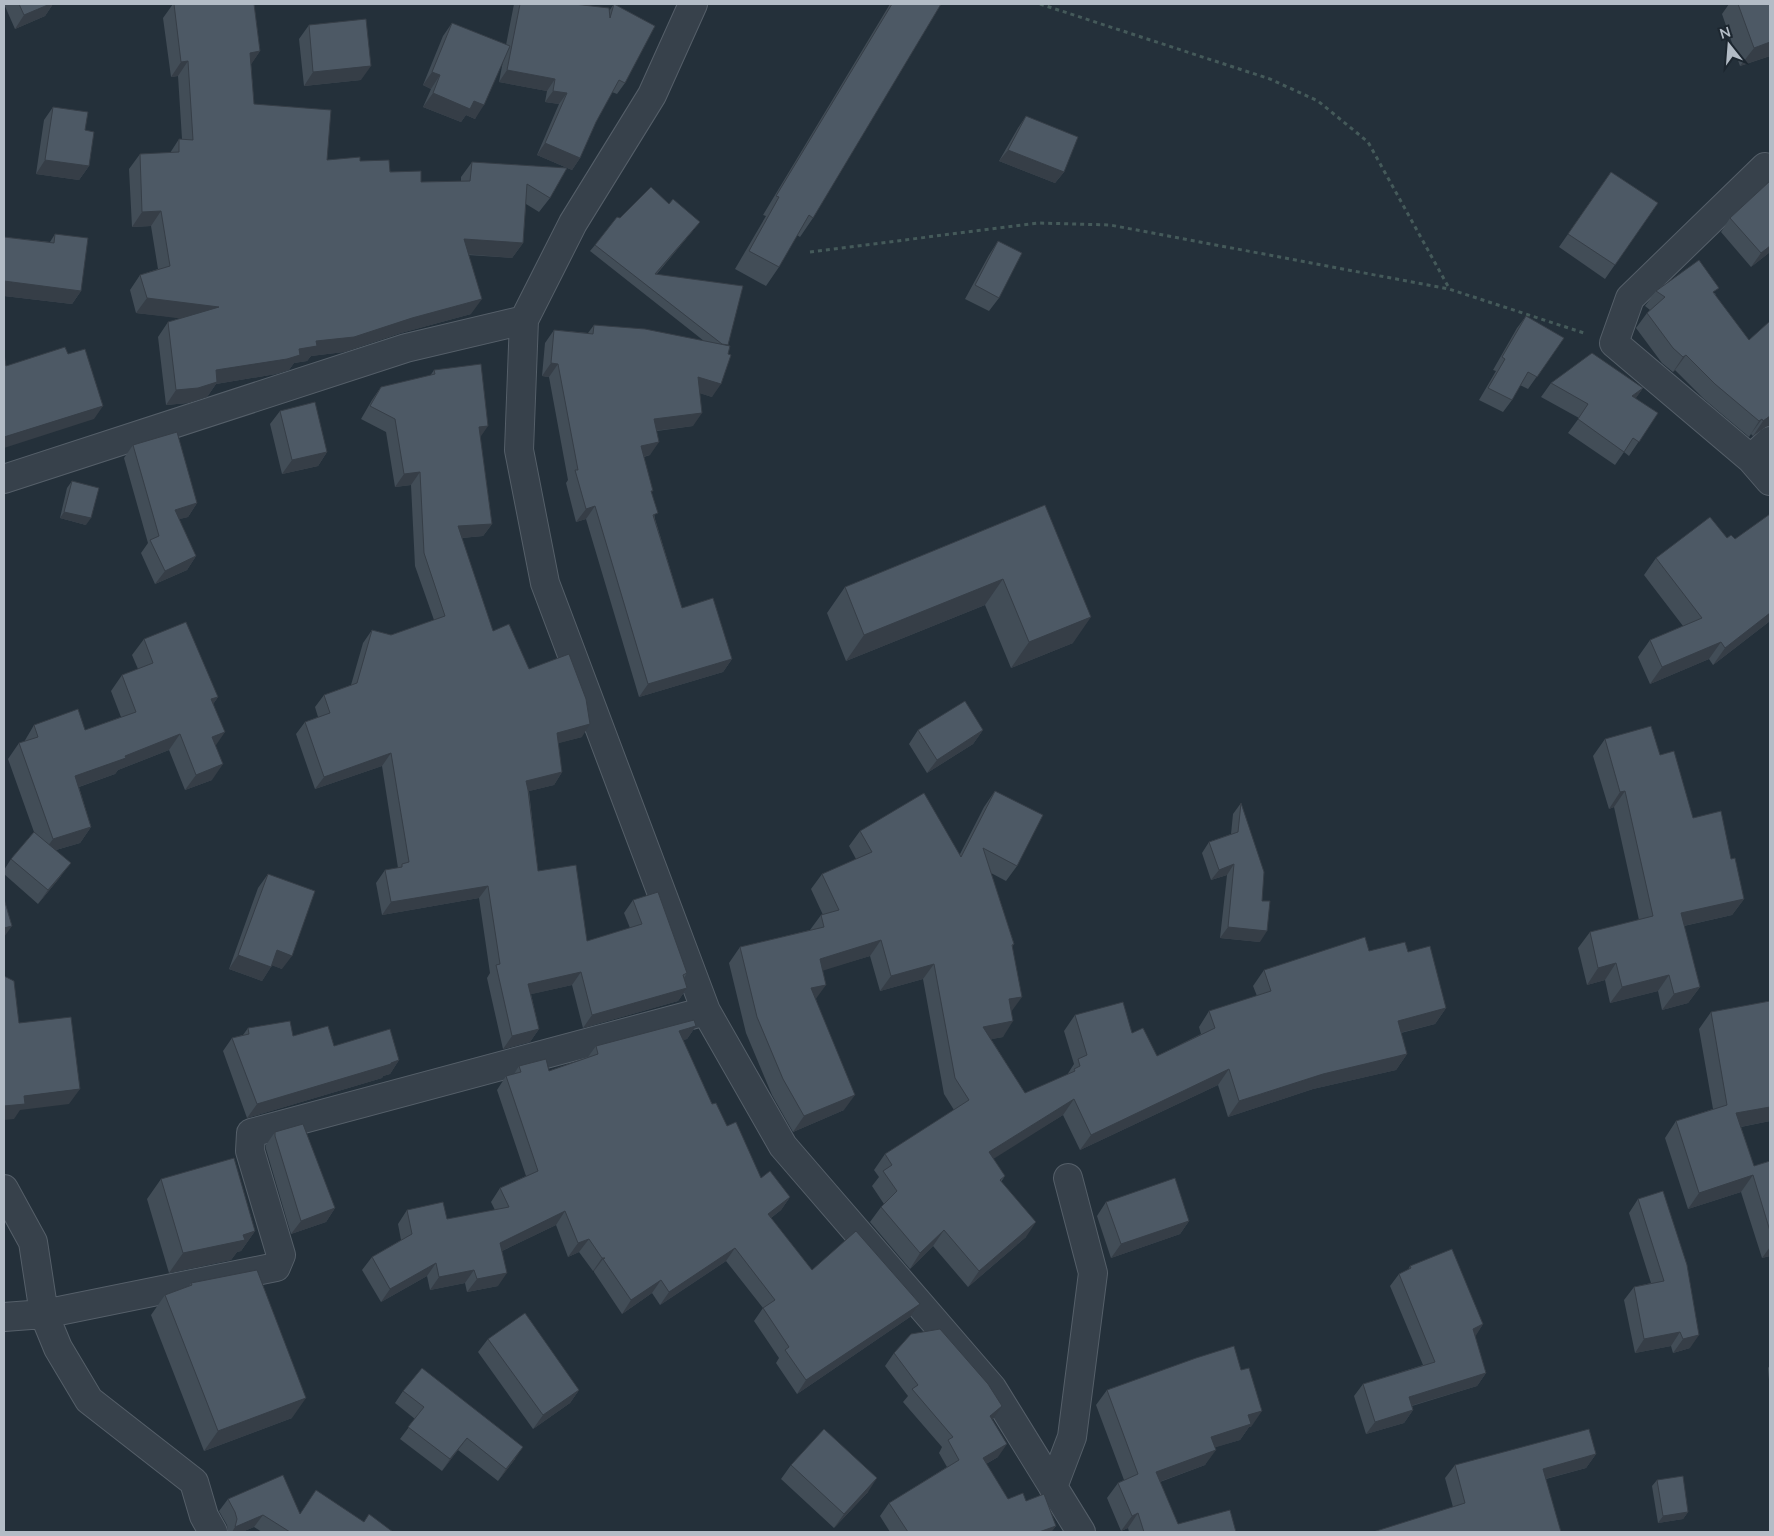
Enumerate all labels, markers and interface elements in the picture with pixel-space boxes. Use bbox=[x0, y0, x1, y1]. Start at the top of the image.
north arrow bbox=[1704, 20, 1754, 70]
text: N bbox=[1718, 22, 1733, 43]

